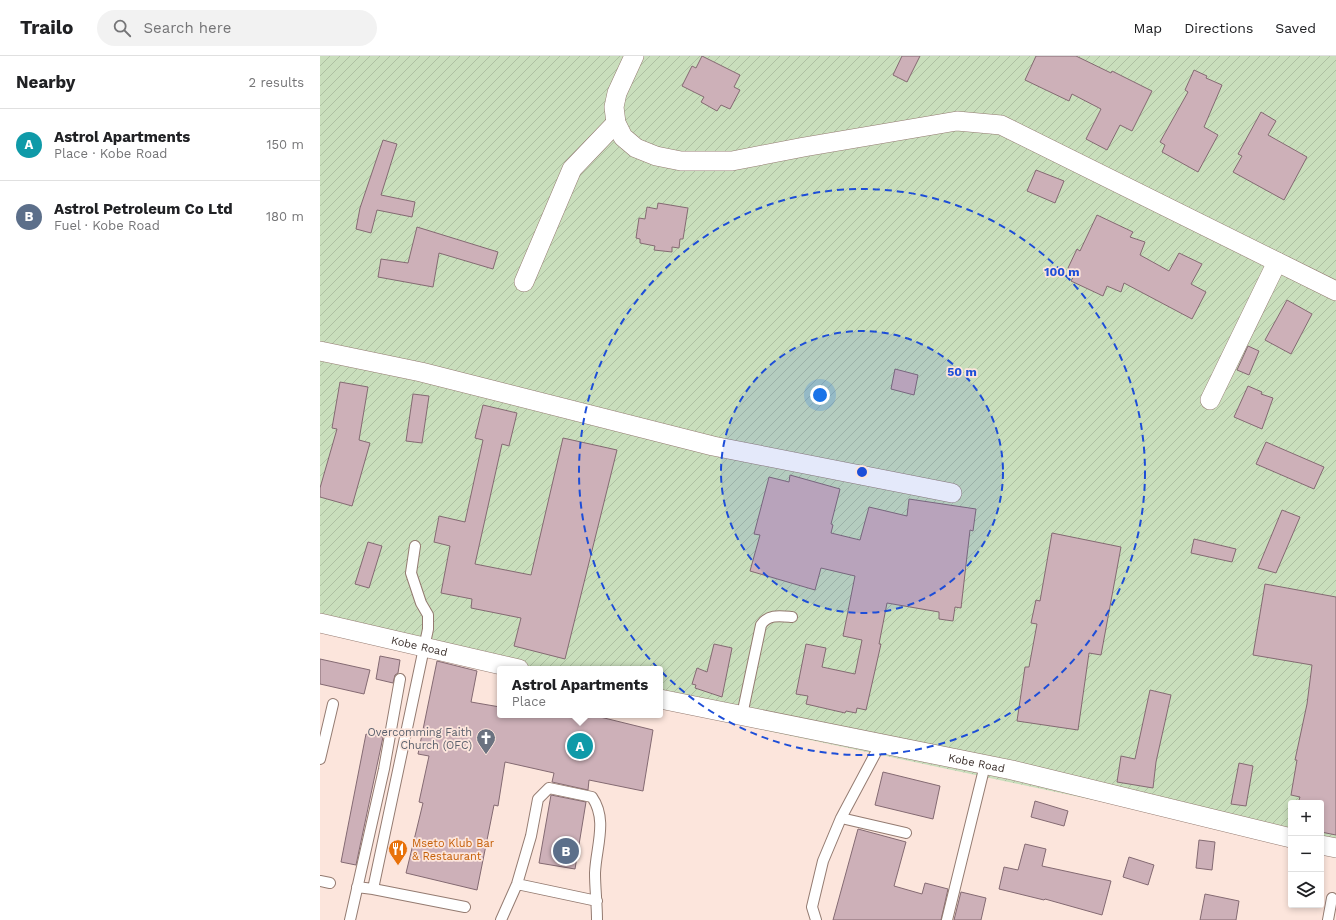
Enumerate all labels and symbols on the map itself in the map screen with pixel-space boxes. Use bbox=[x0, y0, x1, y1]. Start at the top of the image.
text: 100 m bbox=[1044, 265, 1080, 279]
text: 50 m bbox=[947, 365, 977, 379]
your location bbox=[810, 385, 830, 405]
centre of rings bbox=[855, 465, 869, 479]
street label: Kobe Road bbox=[390, 634, 449, 659]
place label: Overcomming Faith Church (OFC) bbox=[368, 726, 472, 752]
church icon: Overcomming Faith Church (OFC) bbox=[475, 727, 497, 755]
pin: A bbox=[567, 731, 593, 761]
street label: Kobe Road bbox=[947, 751, 1006, 775]
pin: B bbox=[553, 836, 579, 866]
place label: Mseto Klub Bar & Restaurant bbox=[412, 837, 495, 863]
restaurant icon: Mseto Klub Bar & Restaurant bbox=[387, 838, 409, 866]

